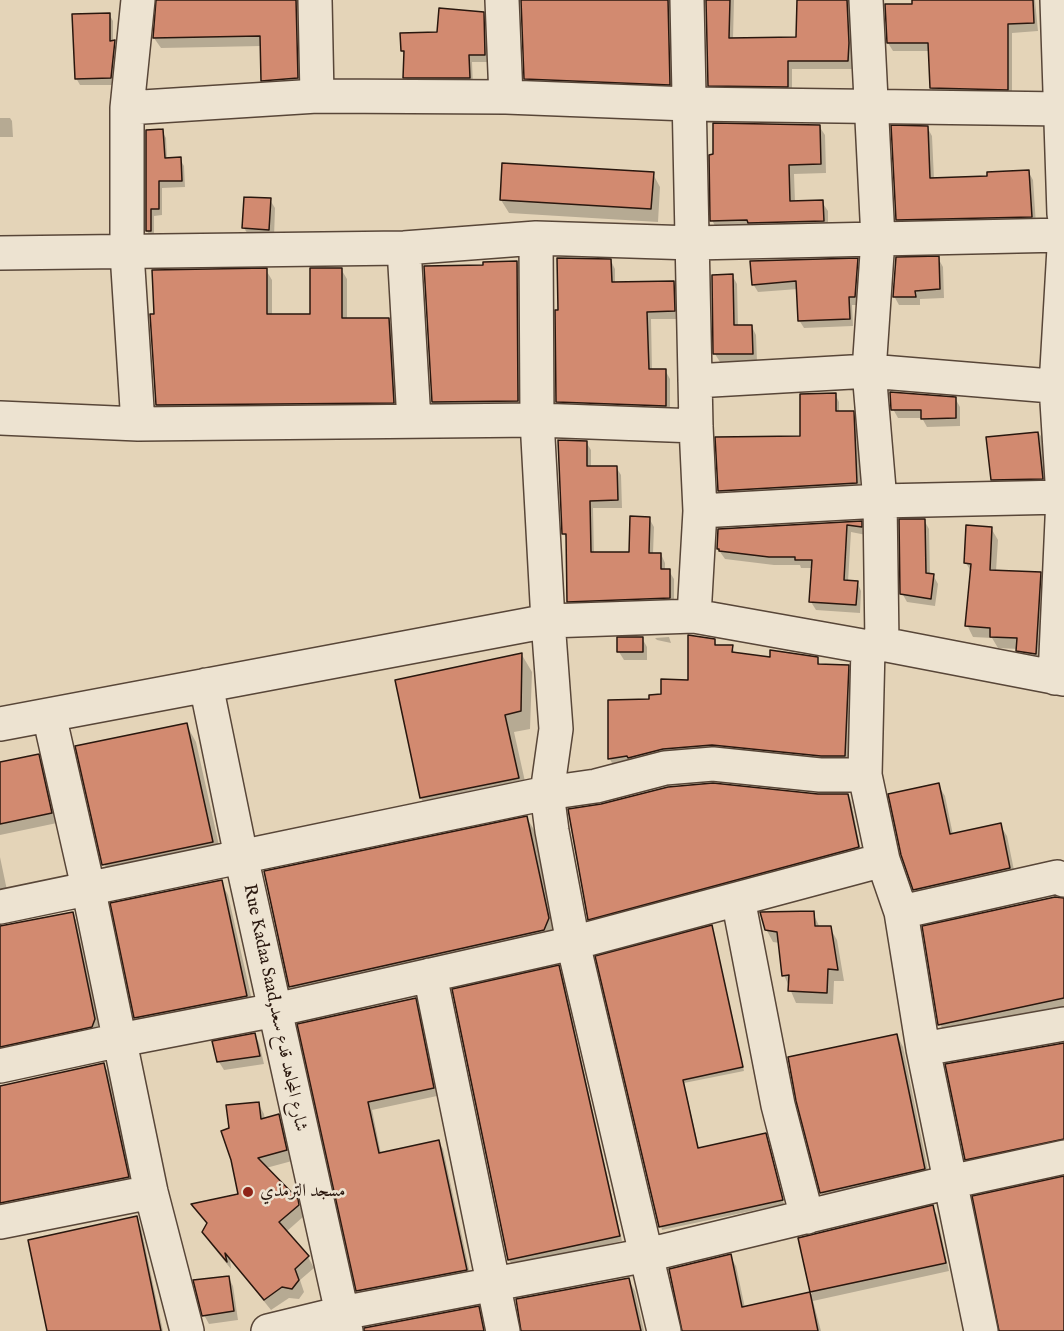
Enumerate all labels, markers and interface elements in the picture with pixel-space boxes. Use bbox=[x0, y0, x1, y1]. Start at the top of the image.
street label: Rue Kadaa Saad,شارع المجاهد قدع سعد bbox=[237, 882, 311, 1134]
place label: مسجد الترمذي bbox=[260, 1181, 345, 1203]
marker: مسجد الترمذي bbox=[241, 1185, 255, 1199]

